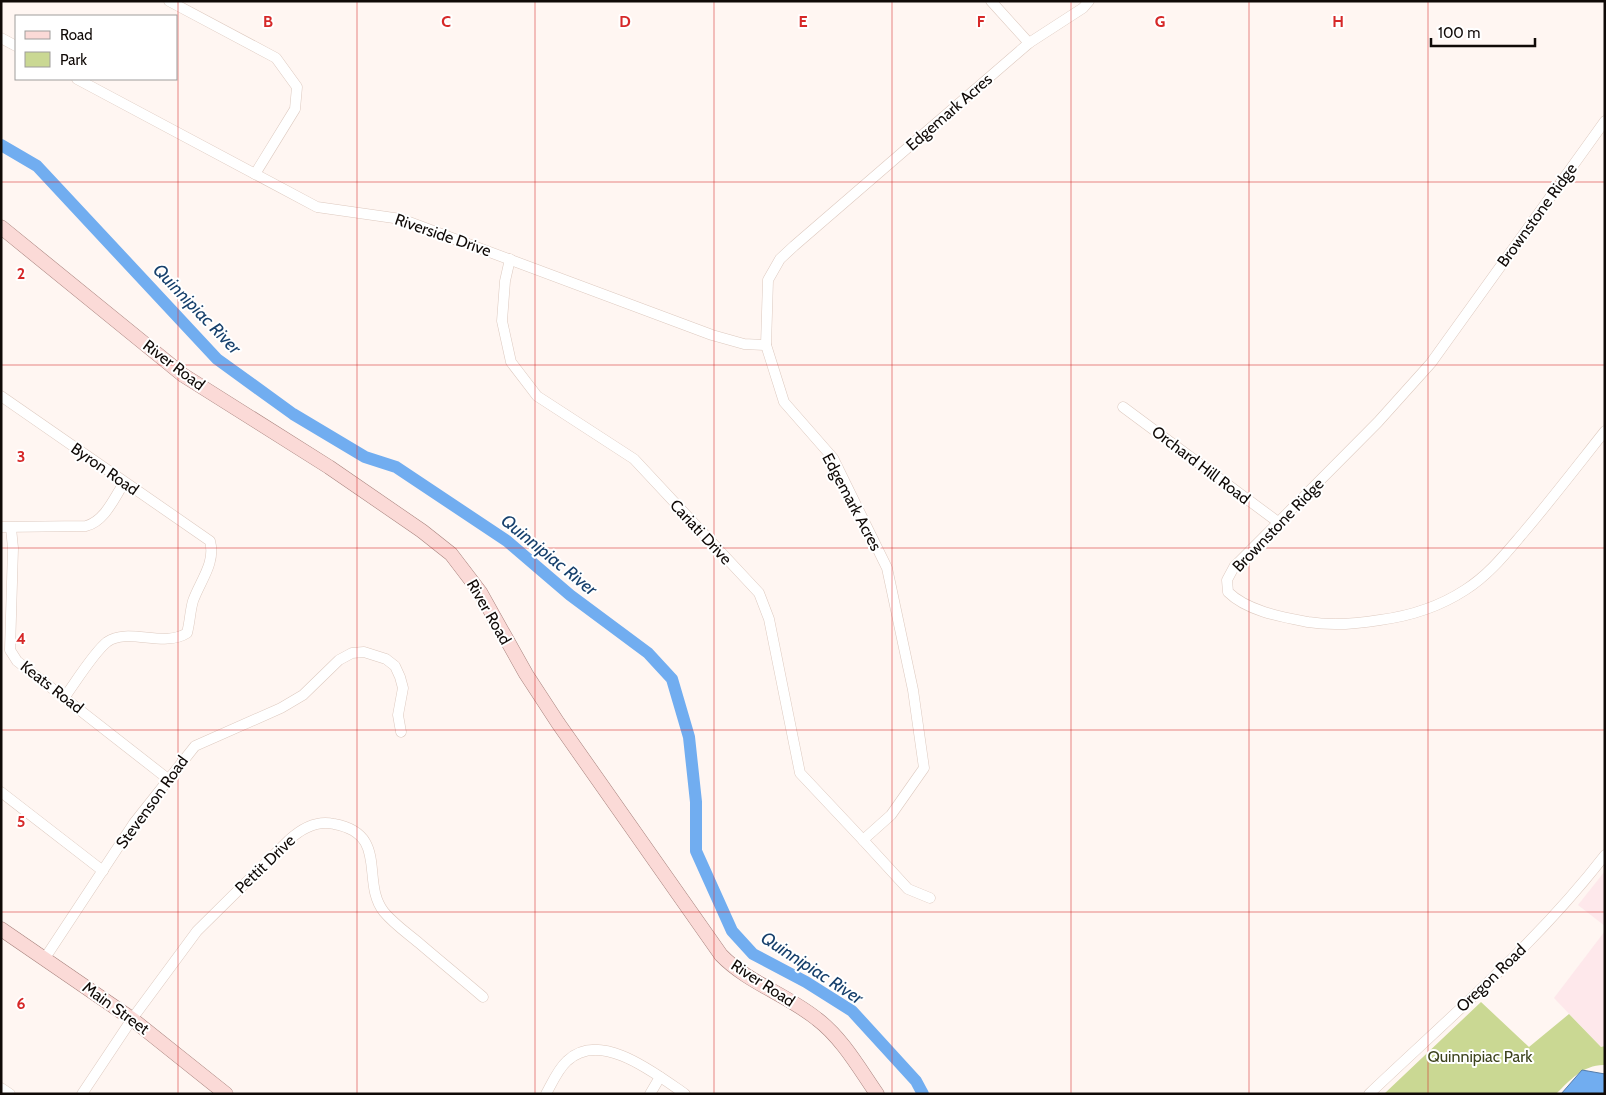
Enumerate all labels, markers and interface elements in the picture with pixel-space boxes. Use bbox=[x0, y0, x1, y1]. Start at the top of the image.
text: B bbox=[263, 12, 273, 31]
text: C bbox=[441, 12, 451, 31]
text: D bbox=[619, 12, 631, 31]
text: E bbox=[798, 12, 808, 31]
text: F bbox=[977, 12, 986, 31]
text: G bbox=[1155, 12, 1165, 31]
text: H bbox=[1332, 12, 1344, 31]
legend bbox=[15, 15, 178, 80]
scale bar bbox=[1431, 15, 1535, 47]
text: 100 m bbox=[1438, 24, 1480, 42]
text: Road bbox=[60, 26, 93, 44]
text: Park bbox=[60, 51, 87, 69]
street label: Edgemark Acres bbox=[902, 69, 996, 155]
street label: Brownstone Ridge bbox=[1493, 160, 1581, 270]
street label: Riverside Drive bbox=[392, 210, 494, 260]
water label: Quinnipiac River bbox=[148, 259, 247, 360]
text: 2 bbox=[17, 264, 25, 283]
street label: River Road bbox=[139, 336, 209, 394]
street label: Orchard Hill Road bbox=[1148, 422, 1254, 508]
street label: Byron Road bbox=[68, 439, 142, 499]
text: 3 bbox=[17, 447, 25, 466]
street label: Edgemark Acres bbox=[818, 450, 886, 554]
street label: Brownstone Ridge bbox=[1228, 474, 1328, 576]
street label: Cariati Drive bbox=[666, 496, 736, 568]
water label: Quinnipiac River bbox=[496, 510, 603, 601]
street label: River Road bbox=[463, 576, 515, 648]
text: 4 bbox=[16, 629, 26, 648]
street label: Keats Road bbox=[17, 657, 87, 717]
street label: Stevenson Road bbox=[112, 752, 192, 852]
text: 5 bbox=[17, 812, 25, 831]
street label: Pettit Drive bbox=[231, 831, 299, 897]
water label: Quinnipiac River bbox=[757, 927, 868, 1010]
street label: Oregon Road bbox=[1452, 940, 1530, 1016]
street label: River Road bbox=[728, 955, 798, 1011]
street label: Main Street bbox=[79, 977, 153, 1039]
text: 6 bbox=[17, 994, 26, 1013]
park label: Quinnipiac Park bbox=[1428, 1047, 1533, 1066]

